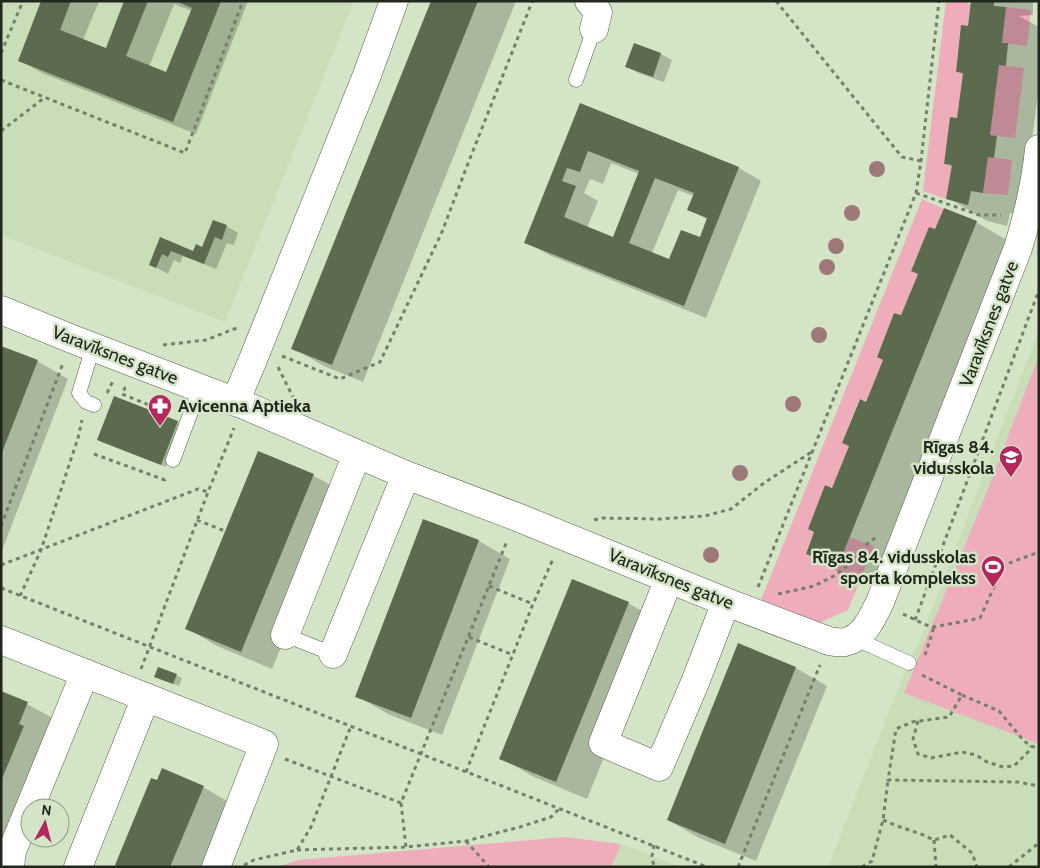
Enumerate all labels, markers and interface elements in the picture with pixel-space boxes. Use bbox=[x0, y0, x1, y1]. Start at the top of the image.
street label: Varavīksnes gatve bbox=[955, 258, 1023, 390]
street label: Varavīksnes gatve bbox=[49, 321, 181, 389]
pharmacy icon: Avicenna Aptieka bbox=[147, 393, 173, 427]
place label: Avicenna Aptieka bbox=[178, 395, 311, 417]
place label: Rīgas 84. vidusskola bbox=[913, 436, 994, 479]
school or university icon: Rīgas 84. vidusskola bbox=[998, 444, 1024, 478]
street label: Varavīksnes gatve bbox=[605, 544, 737, 614]
place label: Rīgas 84. vidusskolas sporta komplekss bbox=[812, 546, 976, 589]
sports icon: Rīgas 84. vidusskolas sporta komplekss bbox=[980, 554, 1006, 588]
north arrow bbox=[20, 798, 70, 848]
text: N bbox=[41, 801, 53, 820]

